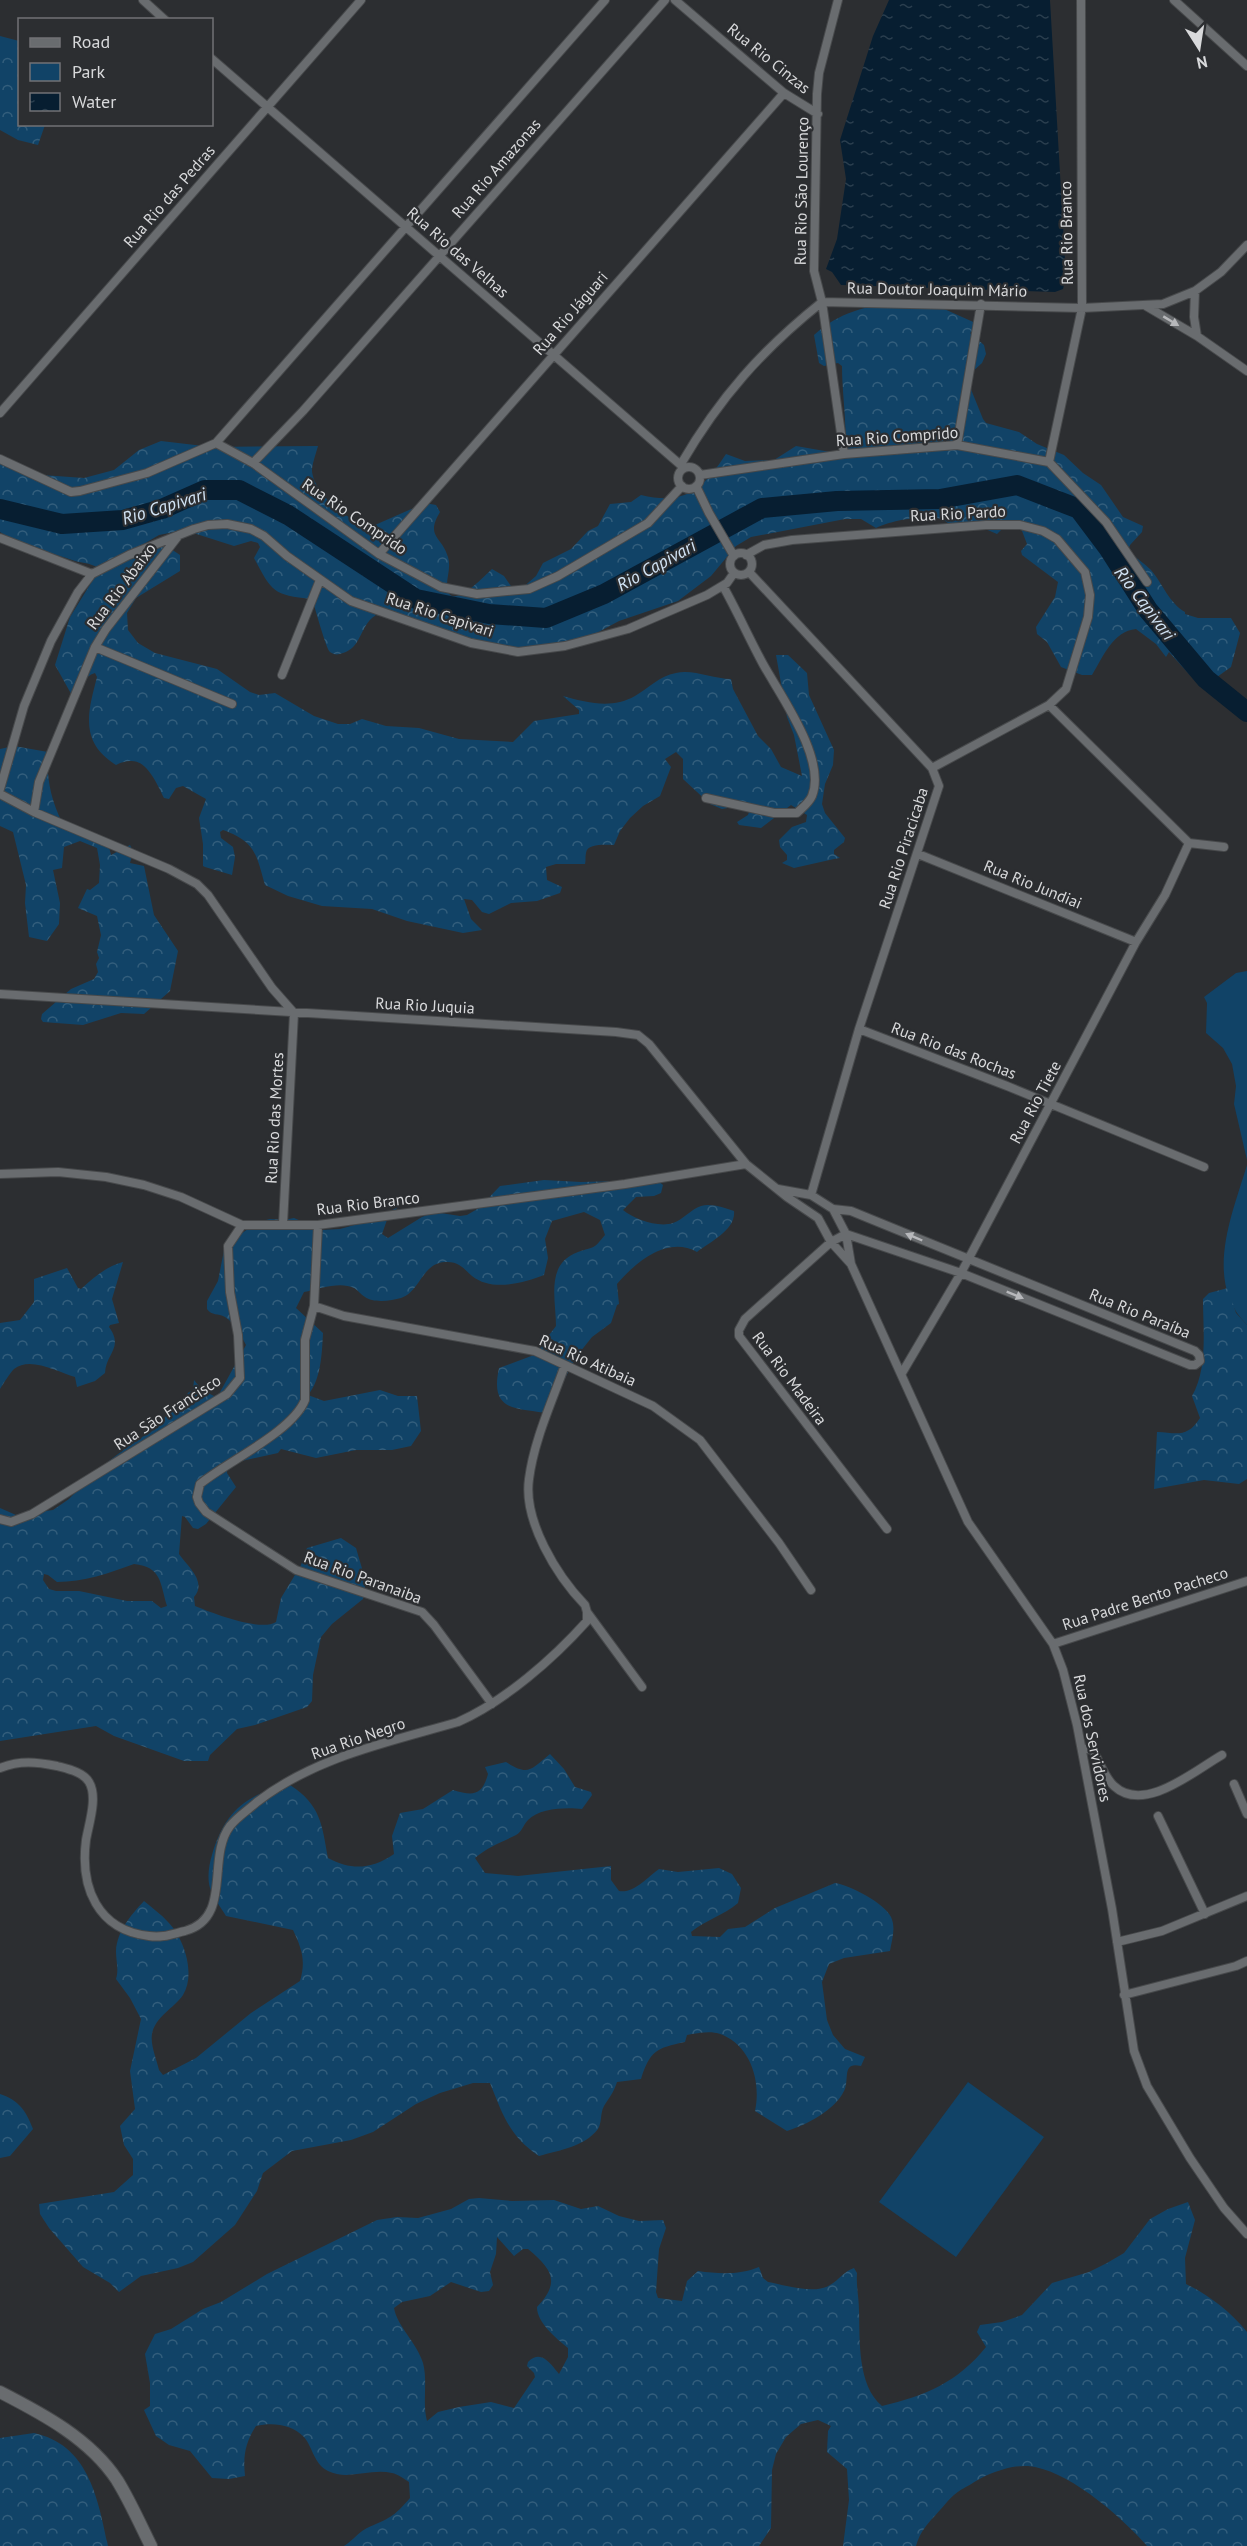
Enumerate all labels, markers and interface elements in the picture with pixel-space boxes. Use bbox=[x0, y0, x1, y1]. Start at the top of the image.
legend bbox=[18, 18, 213, 126]
street label: Rua Rio Cinzas bbox=[724, 18, 815, 98]
north arrow bbox=[1169, 18, 1229, 78]
text: Road bbox=[72, 30, 110, 53]
text: N bbox=[1195, 52, 1209, 74]
text: Park bbox=[72, 60, 105, 83]
text: Water bbox=[72, 90, 116, 113]
street label: Rua Rio Amazonas bbox=[447, 114, 545, 222]
street label: Rua Rio São Lourenço bbox=[790, 117, 812, 265]
street label: Rua Rio das Pedras bbox=[119, 140, 219, 251]
street label: Rua Rio Branco bbox=[1055, 181, 1077, 285]
street label: Rua Rio das Velhas bbox=[403, 202, 513, 302]
street label: Rua Rio Jáguari bbox=[528, 267, 612, 359]
street label: Rua Doutor Joaquim Mário bbox=[847, 277, 1027, 301]
one-way arrow bbox=[1163, 315, 1179, 326]
street label: Rua Rio Comprido bbox=[835, 422, 959, 450]
street label: Rua Rio Comprido bbox=[299, 473, 411, 559]
water label: Rio Capivari bbox=[119, 482, 210, 530]
street label: Rua Rio Pardo bbox=[910, 501, 1006, 525]
water label: Rio Capivari bbox=[612, 533, 701, 596]
street label: Rua Rio Abaixo bbox=[82, 539, 160, 633]
water label: Rio Capivari bbox=[1110, 561, 1181, 646]
street label: Rua Rio Capivari bbox=[384, 587, 496, 641]
street label: Rua Rio Piracicaba bbox=[874, 785, 932, 911]
street label: Rua Rio Jundiai bbox=[981, 855, 1085, 913]
street label: Rua Rio Juquia bbox=[375, 992, 475, 1018]
street label: Rua Rio das Rochas bbox=[889, 1017, 1020, 1083]
street label: Rua Rio das Mortes bbox=[261, 1051, 287, 1184]
street label: Rua Rio Tiete bbox=[1005, 1057, 1065, 1147]
street label: Rua Rio Branco bbox=[315, 1187, 421, 1219]
one-way arrow bbox=[904, 1232, 922, 1242]
street label: Rua Rio Paraíba bbox=[1086, 1284, 1194, 1342]
one-way arrow bbox=[1006, 1291, 1024, 1300]
street label: Rua Rio Madeira bbox=[748, 1327, 832, 1429]
street label: Rua Rio Atibaia bbox=[536, 1330, 640, 1390]
street label: Rua São Francisco bbox=[110, 1370, 224, 1454]
street label: Rua Rio Paranaiba bbox=[301, 1546, 425, 1608]
street label: Rua Padre Bento Pacheco bbox=[1060, 1562, 1230, 1634]
street label: Rua dos Servidores bbox=[1070, 1672, 1116, 1804]
street label: Rua Rio Negro bbox=[308, 1713, 408, 1763]

